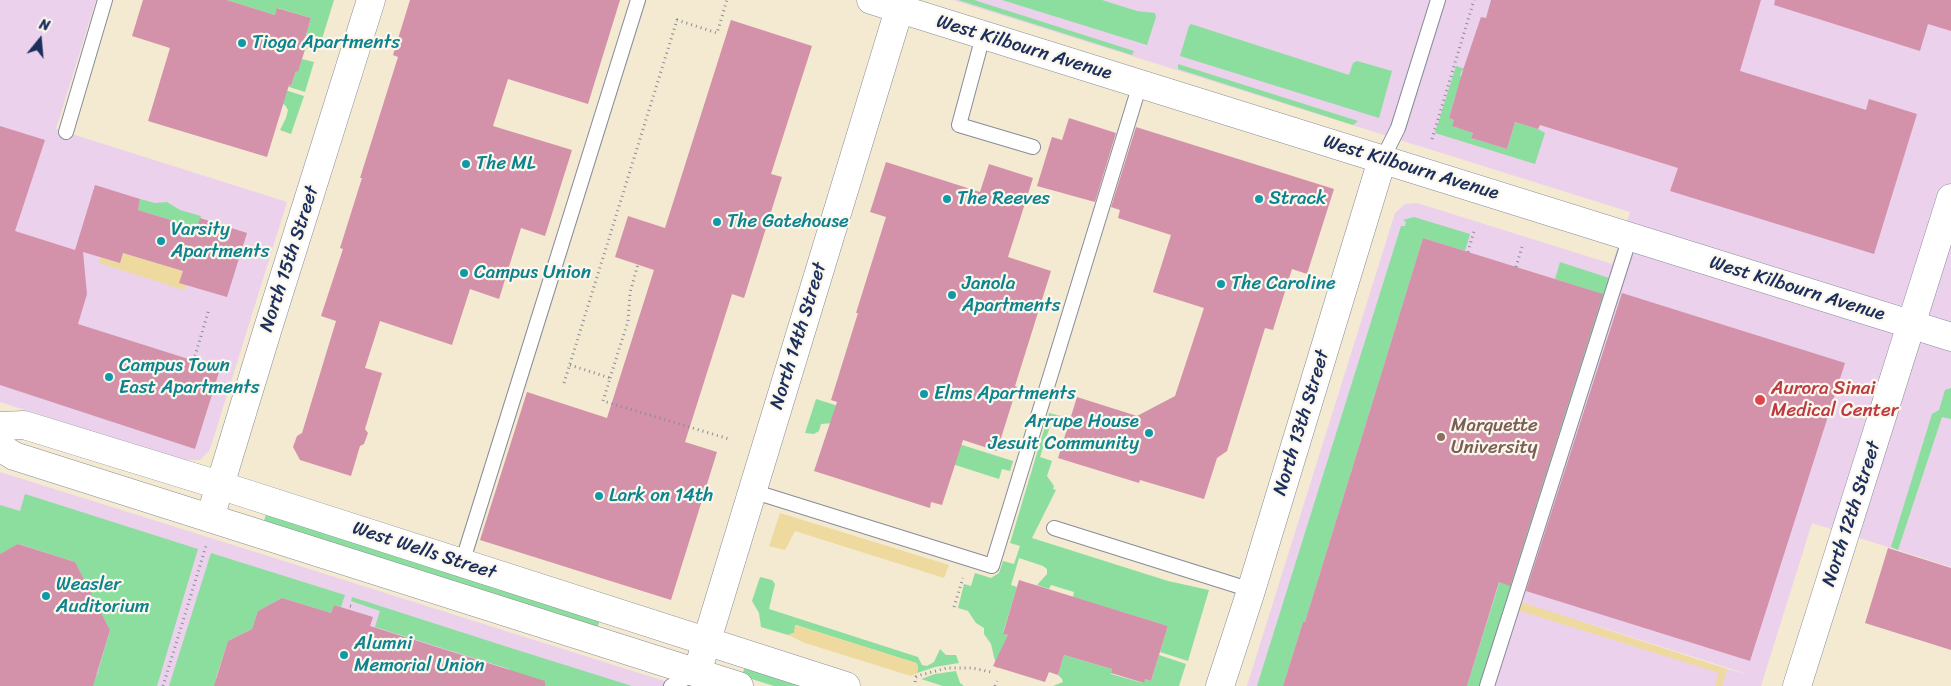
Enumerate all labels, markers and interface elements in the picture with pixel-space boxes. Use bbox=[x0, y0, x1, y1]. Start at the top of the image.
street label: West Kilbourn Avenue bbox=[934, 10, 1114, 86]
text: N bbox=[36, 12, 53, 39]
north arrow bbox=[15, 15, 65, 65]
place label: Tioga Apartments bbox=[252, 32, 400, 54]
marker: Tioga Apartments bbox=[236, 37, 248, 49]
street label: West Kilbourn Avenue bbox=[1321, 130, 1501, 206]
place label: The ML bbox=[476, 153, 536, 175]
marker: The ML bbox=[460, 158, 472, 170]
street label: North 15th Street bbox=[256, 183, 324, 335]
place label: The Reeves bbox=[957, 188, 1050, 210]
place label: Strack bbox=[1269, 188, 1326, 210]
marker: The Reeves bbox=[941, 193, 953, 205]
marker: Strack bbox=[1253, 193, 1265, 205]
place label: The Gatehouse bbox=[727, 211, 849, 233]
marker: The Gatehouse bbox=[711, 216, 723, 228]
place label: Varsity Apartments bbox=[171, 219, 269, 263]
marker: Varsity Apartments bbox=[155, 235, 167, 247]
street label: West Kilbourn Avenue bbox=[1707, 251, 1887, 327]
street label: North 14th Street bbox=[766, 260, 832, 412]
place label: Campus Union bbox=[474, 262, 591, 284]
marker: Campus Union bbox=[458, 267, 470, 279]
place label: Janola Apartments bbox=[962, 273, 1060, 317]
place label: The Caroline bbox=[1231, 273, 1336, 295]
marker: The Caroline bbox=[1215, 278, 1227, 290]
marker: Janola Apartments bbox=[946, 289, 958, 301]
street label: North 13th Street bbox=[1269, 348, 1335, 498]
place label: Campus Town East Apartments bbox=[119, 355, 260, 399]
marker: Campus Town East Apartments bbox=[103, 371, 115, 383]
place label: Aurora Sinai Medical Center bbox=[1771, 378, 1899, 422]
place label: Elms Apartments bbox=[934, 383, 1076, 405]
marker: Elms Apartments bbox=[918, 388, 930, 400]
marker: Aurora Sinai Medical Center bbox=[1753, 393, 1767, 407]
place label: Arrupe House Jesuit Community bbox=[988, 411, 1139, 455]
place label: Marquette University bbox=[1451, 415, 1538, 459]
marker: Arrupe House Jesuit Community bbox=[1143, 427, 1155, 439]
marker: Marquette University bbox=[1435, 431, 1447, 443]
street label: North 12th Street bbox=[1818, 439, 1886, 589]
place label: Lark on 14th bbox=[609, 485, 713, 507]
marker: Lark on 14th bbox=[593, 490, 605, 502]
street label: West Wells Street bbox=[349, 517, 499, 585]
place label: Weasler Auditorium bbox=[56, 574, 149, 618]
marker: Weasler Auditorium bbox=[40, 590, 52, 602]
place label: Alumni Memorial Union bbox=[354, 633, 484, 677]
marker: Alumni Memorial Union bbox=[338, 649, 350, 661]

